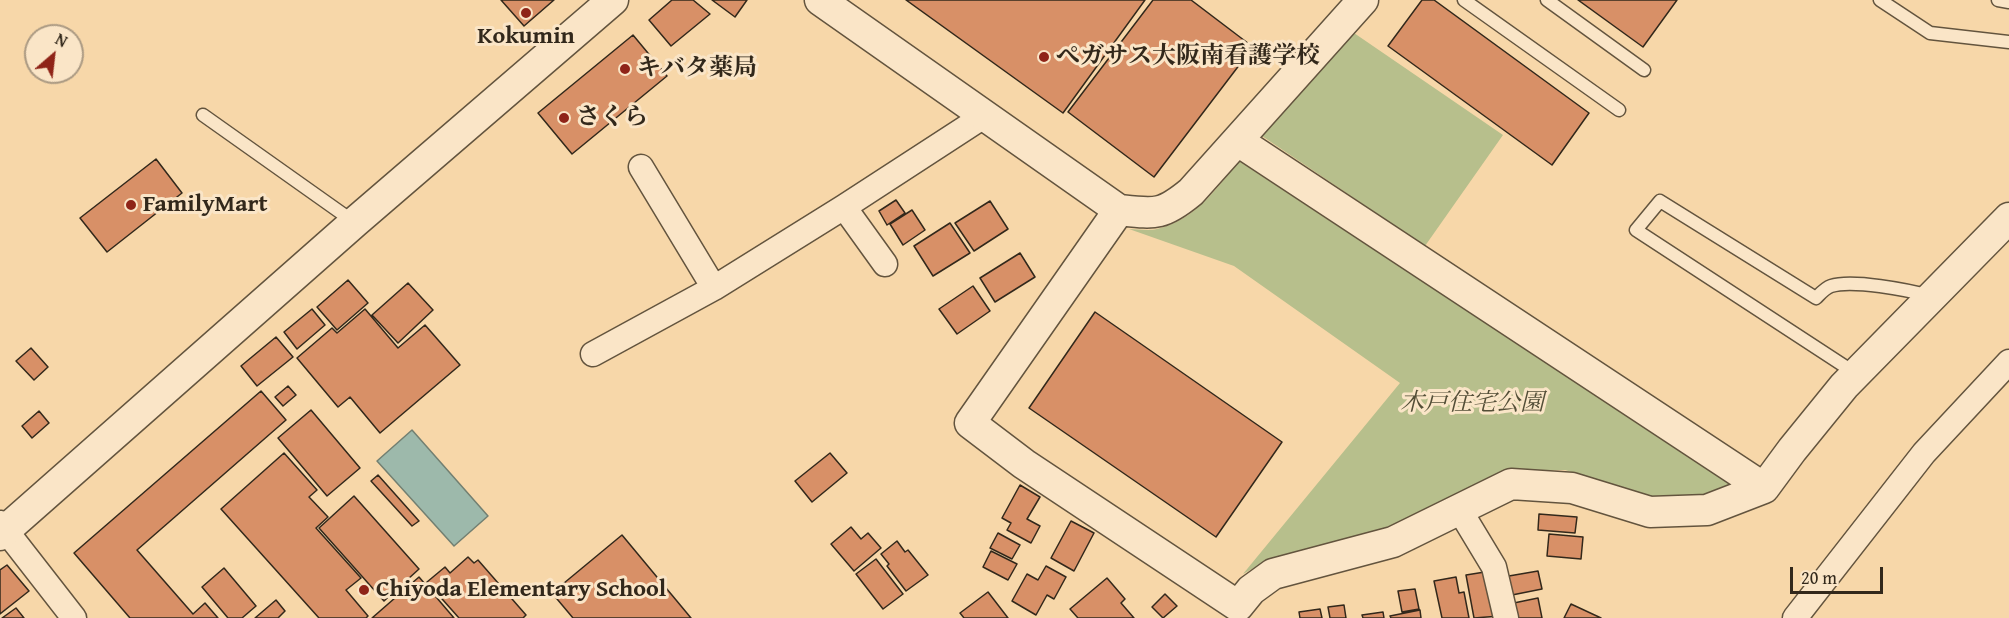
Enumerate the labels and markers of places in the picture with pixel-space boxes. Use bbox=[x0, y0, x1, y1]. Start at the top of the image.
marker: Kokumin bbox=[519, 6, 533, 20]
place label: Kokumin bbox=[477, 23, 575, 51]
place label: ぺガサス大阪南看護学校 bbox=[1056, 43, 1320, 71]
marker: ぺガサス大阪南看護学校 bbox=[1037, 50, 1051, 64]
place label: キバタ薬局 bbox=[637, 55, 757, 83]
marker: キバタ薬局 bbox=[618, 62, 632, 76]
place label: さくら bbox=[576, 104, 648, 132]
marker: さくら bbox=[557, 111, 571, 125]
place label: FamilyMart bbox=[143, 191, 268, 219]
marker: FamilyMart bbox=[124, 198, 138, 212]
place label: Chiyoda Elementary School bbox=[376, 576, 666, 604]
marker: Chiyoda Elementary School bbox=[357, 583, 371, 597]

